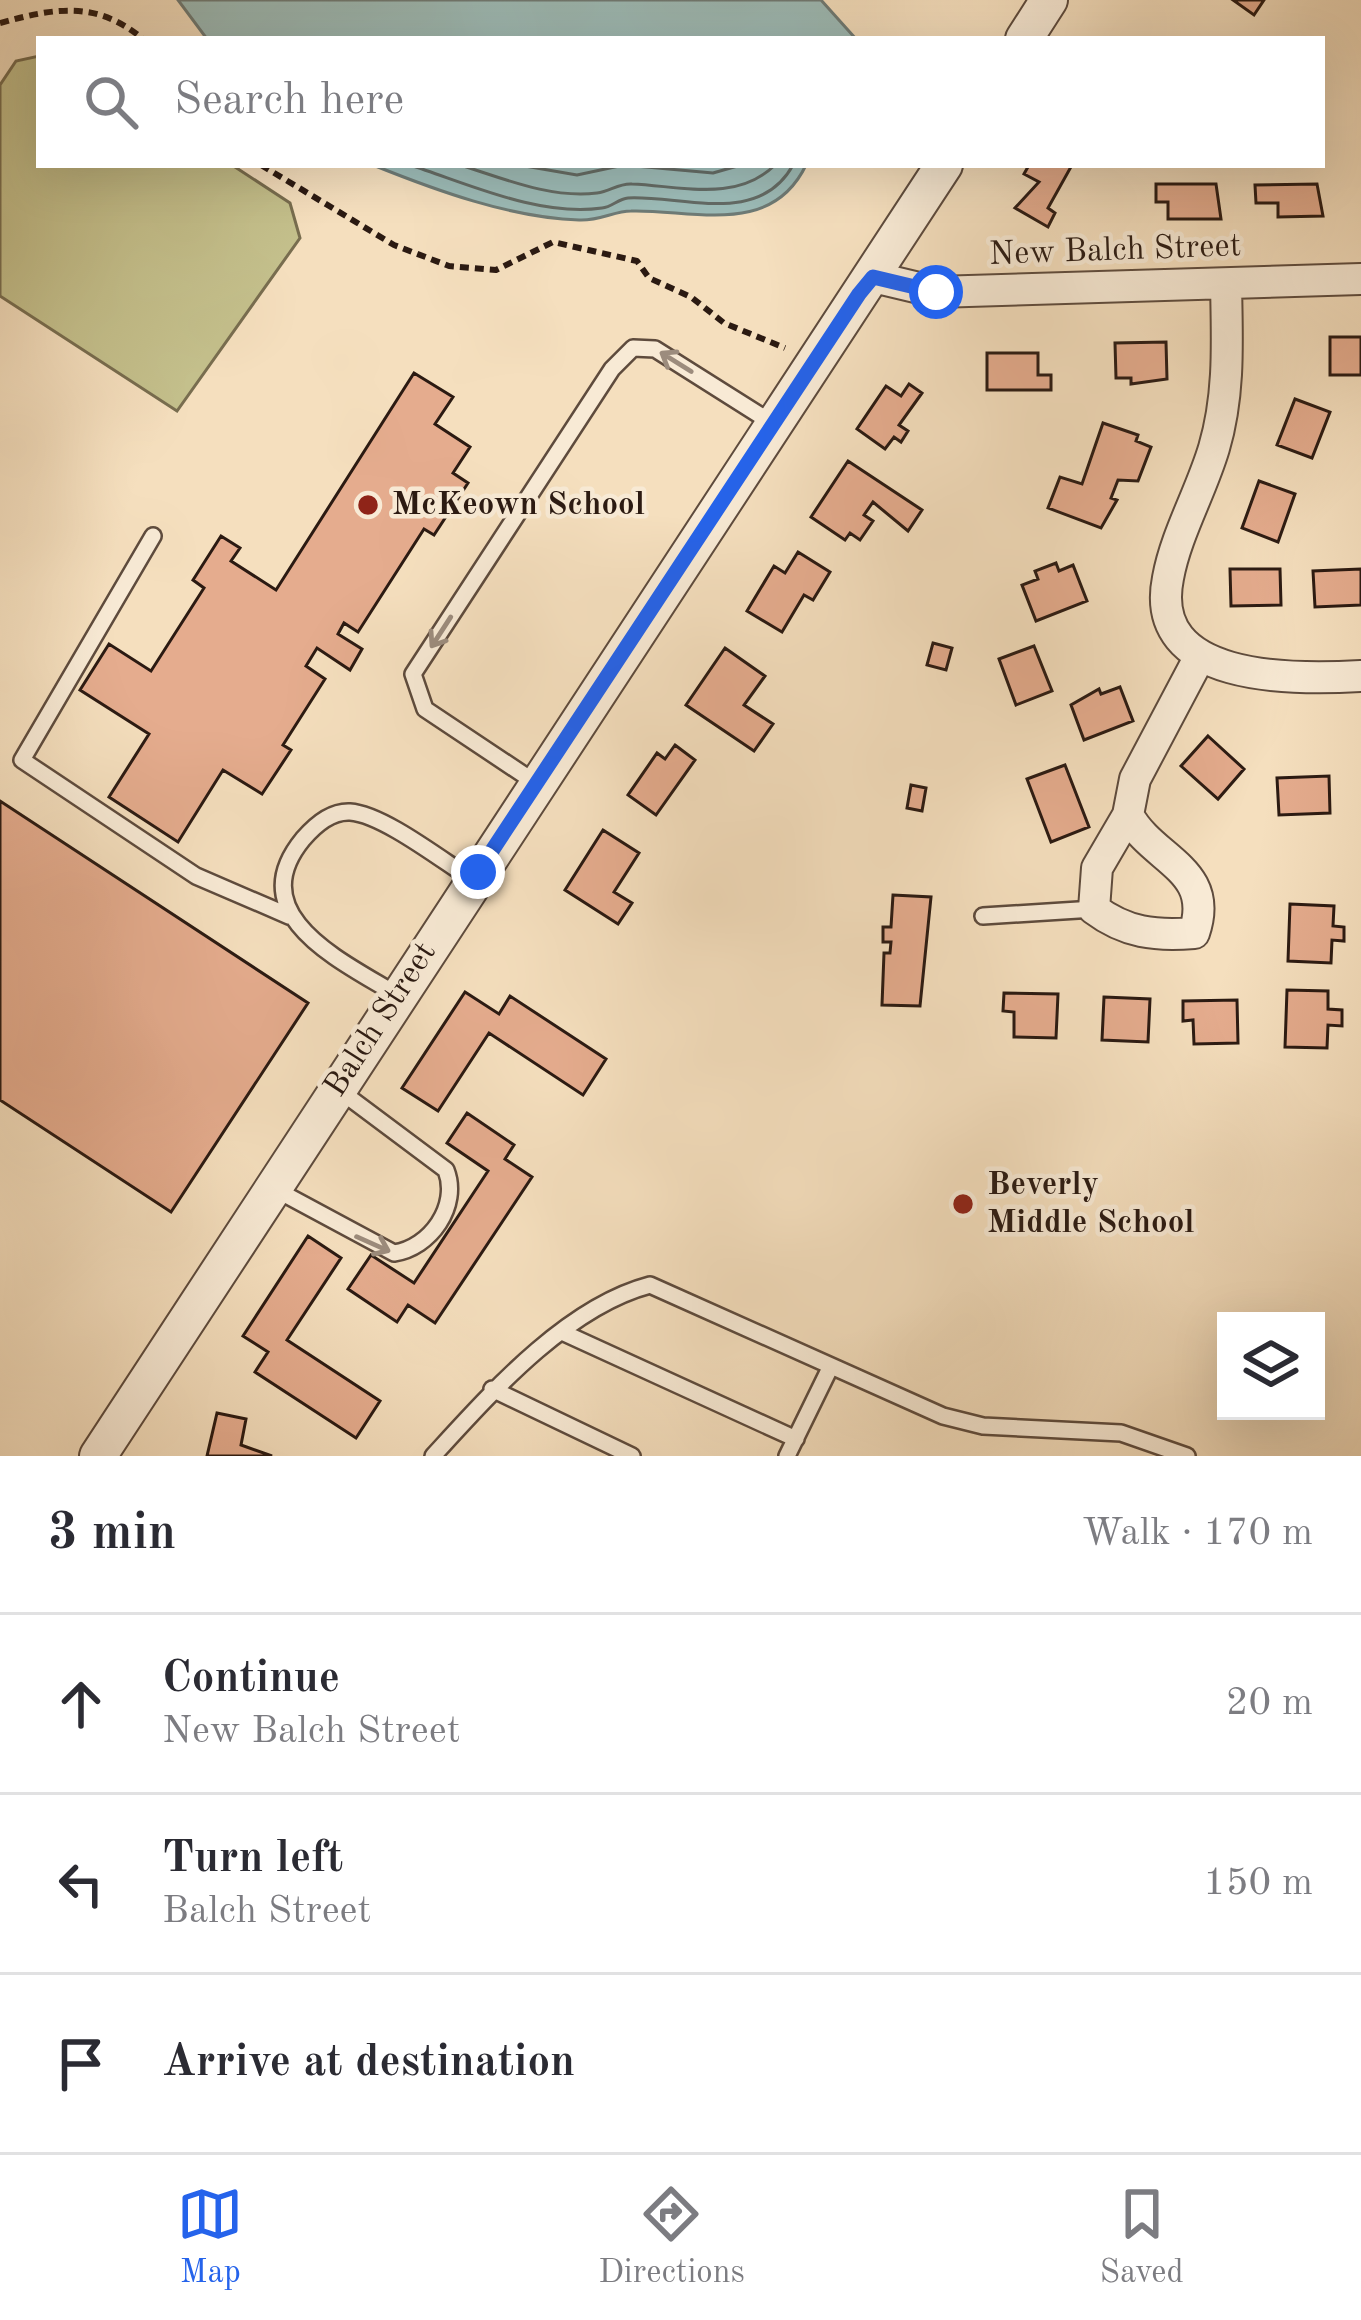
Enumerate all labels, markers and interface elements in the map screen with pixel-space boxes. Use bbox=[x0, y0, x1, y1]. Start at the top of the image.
search box bbox=[36, 36, 1325, 168]
icon: search bbox=[78, 69, 144, 135]
text: Search here bbox=[174, 79, 404, 124]
street label: New Balch Street bbox=[988, 230, 1242, 272]
route start bbox=[909, 265, 963, 319]
one-way arrow bbox=[660, 350, 694, 374]
place label: McKeown School bbox=[392, 489, 645, 522]
marker: McKeown School bbox=[355, 492, 381, 518]
one-way arrow bbox=[428, 614, 453, 648]
route end bbox=[451, 845, 505, 899]
street label: Balch Street bbox=[319, 937, 443, 1103]
place label: Beverly Middle School bbox=[987, 1169, 1194, 1240]
marker: Beverly Middle School bbox=[950, 1191, 976, 1217]
one-way arrow bbox=[354, 1234, 390, 1256]
map controls bbox=[1217, 1312, 1325, 1420]
button: layers bbox=[1217, 1312, 1325, 1420]
text: 3 min bbox=[48, 1509, 176, 1560]
text: Walk · 170 m bbox=[1082, 1514, 1313, 1553]
text: Continue bbox=[162, 1657, 340, 1702]
icon: ahead bbox=[48, 1671, 114, 1737]
text: 20 m bbox=[1226, 1684, 1313, 1723]
text: New Balch Street bbox=[162, 1712, 460, 1751]
text: Turn left bbox=[162, 1837, 343, 1882]
icon: left bbox=[48, 1851, 114, 1917]
text: 150 m bbox=[1203, 1864, 1313, 1903]
text: Balch Street bbox=[162, 1892, 371, 1931]
icon: arrive bbox=[48, 2031, 114, 2097]
text: Arrive at destination bbox=[162, 2041, 575, 2086]
tab: Map bbox=[177, 2181, 243, 2294]
tab: Directions bbox=[598, 2181, 745, 2294]
tab: Saved bbox=[1100, 2181, 1184, 2294]

